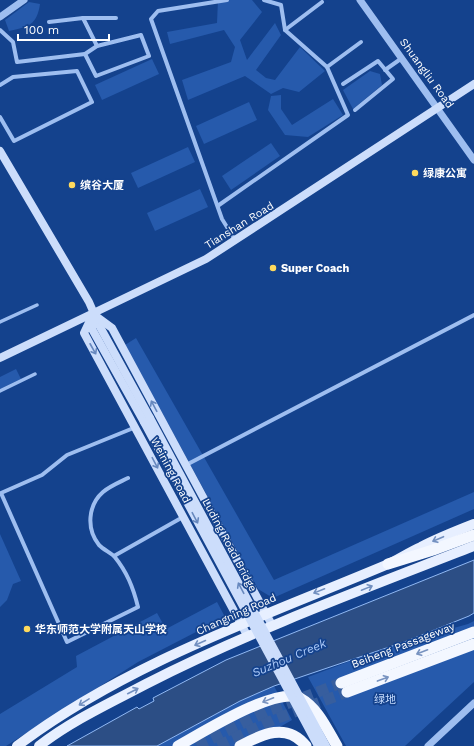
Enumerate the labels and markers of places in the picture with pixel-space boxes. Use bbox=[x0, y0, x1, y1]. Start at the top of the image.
place label: 绿康公寓 bbox=[423, 167, 467, 180]
marker: 绿康公寓 bbox=[410, 168, 420, 178]
place label: 缤谷大厦 bbox=[80, 179, 124, 192]
marker: 缤谷大厦 bbox=[67, 180, 77, 190]
place label: Super Coach bbox=[281, 262, 349, 275]
marker: Super Coach bbox=[268, 263, 278, 273]
place label: 华东师范大学附属天山学校 bbox=[35, 623, 167, 636]
marker: 华东师范大学附属天山学校 bbox=[22, 624, 32, 634]

